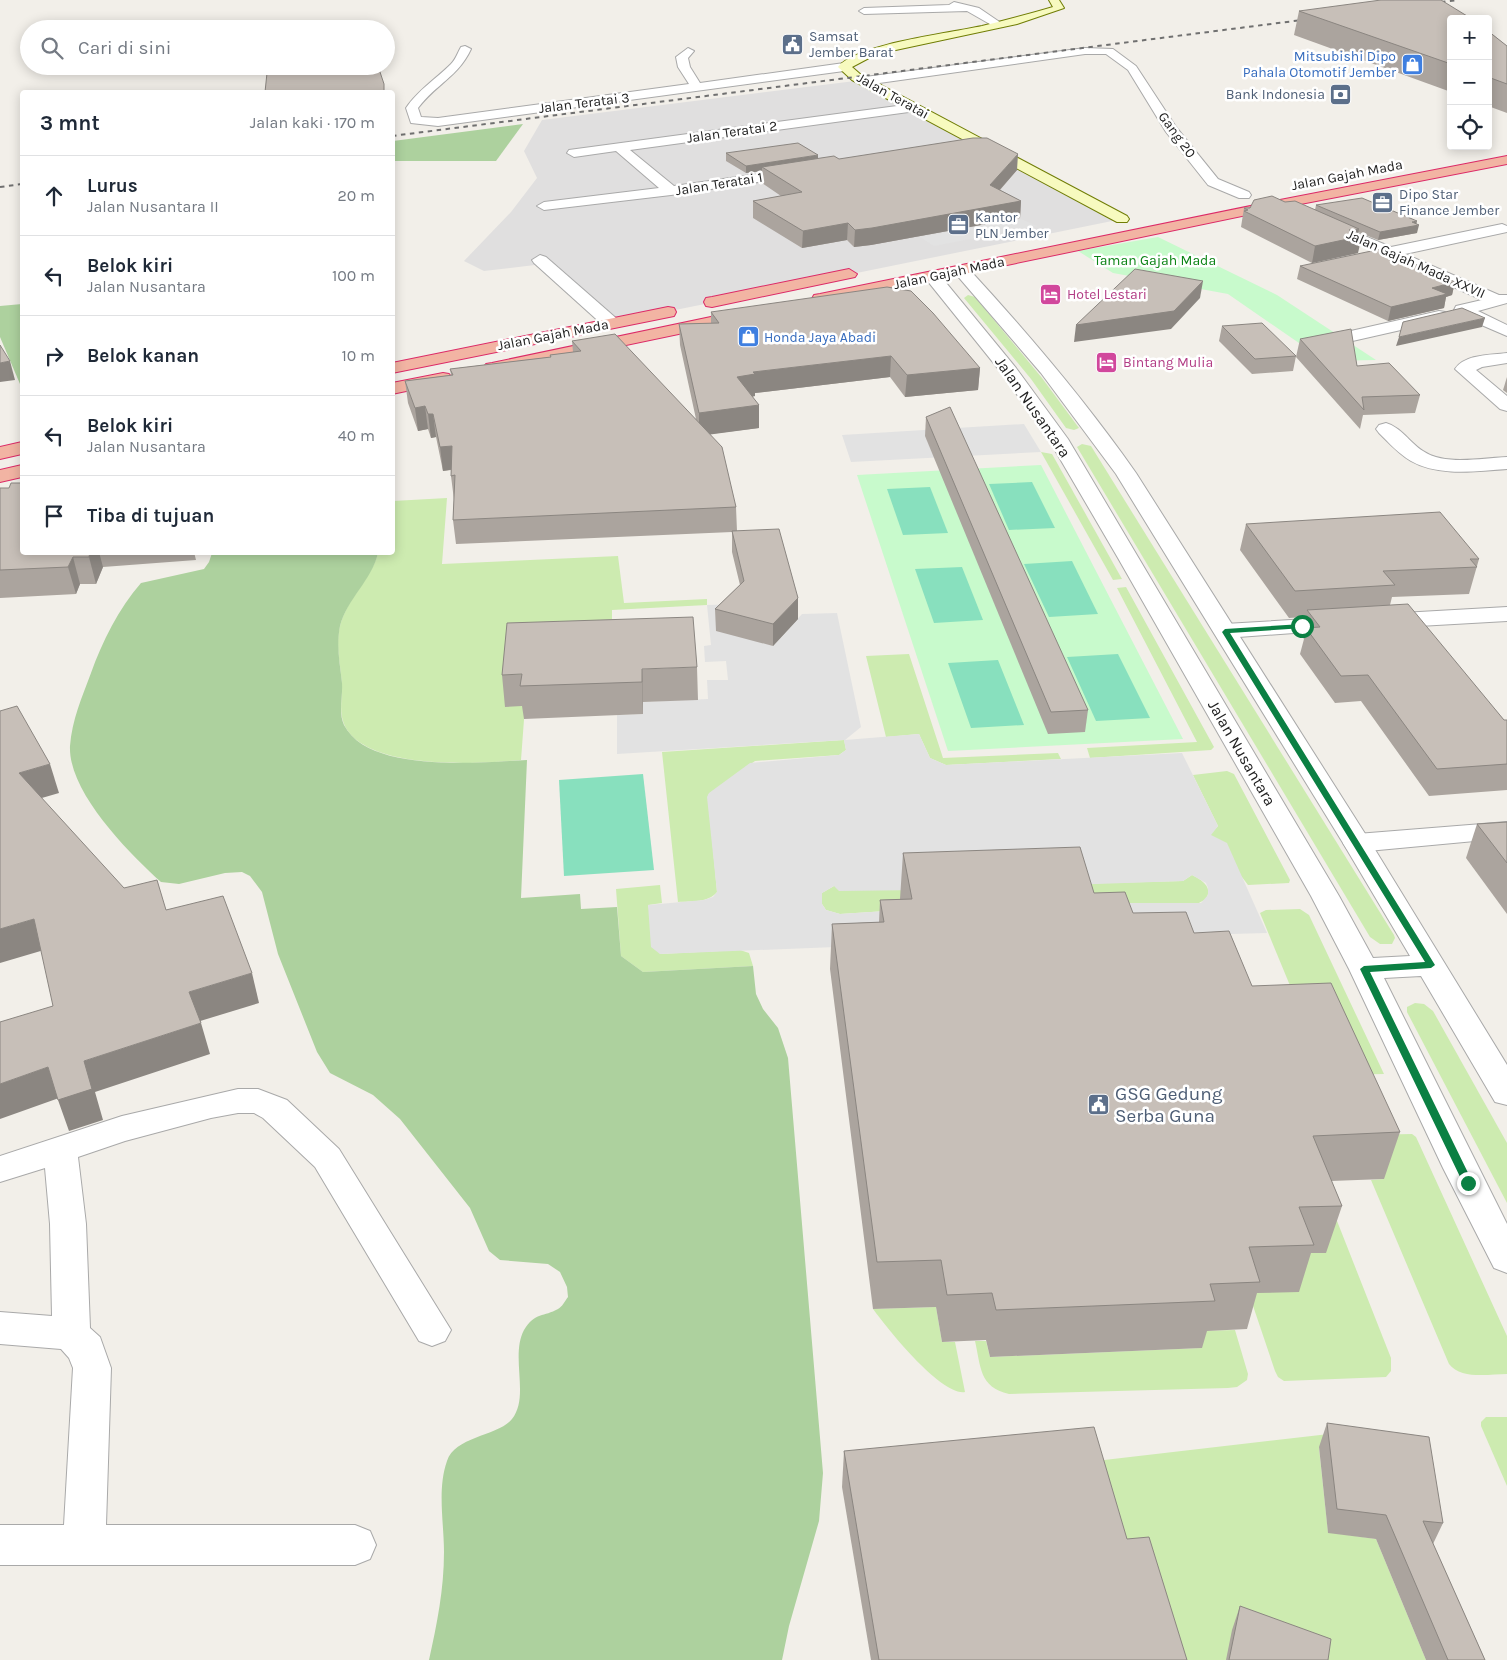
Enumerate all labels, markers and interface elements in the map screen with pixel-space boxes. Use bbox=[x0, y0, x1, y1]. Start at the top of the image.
map controls bbox=[1447, 15, 1492, 150]
button: + bbox=[1447, 15, 1492, 60]
search box bbox=[20, 20, 395, 75]
place label: Samsat Jember Barat bbox=[809, 28, 893, 61]
public building icon: Samsat Jember Barat bbox=[781, 32, 805, 56]
icon: search bbox=[38, 34, 66, 62]
text: Cari di sini bbox=[78, 37, 171, 59]
place label: Mitsubishi Dipo Pahala Otomotif Jember bbox=[1243, 48, 1397, 81]
shop icon: Mitsubishi Dipo Pahala Otomotif Jember bbox=[1400, 52, 1424, 76]
button: − bbox=[1447, 60, 1492, 105]
street label: Jalan Teratai bbox=[854, 69, 932, 123]
bank icon: Bank Indonesia bbox=[1329, 82, 1353, 106]
place label: Bank Indonesia bbox=[1226, 86, 1325, 103]
street label: Jalan Teratai 3 bbox=[538, 89, 630, 117]
button: locate bbox=[1447, 105, 1492, 150]
street label: Gang 20 bbox=[1155, 109, 1199, 161]
text: 3 mnt bbox=[40, 111, 100, 135]
text: Jalan kaki · 170 m bbox=[250, 113, 375, 132]
street label: Jalan Teratai 2 bbox=[686, 117, 778, 147]
street label: Jalan Gajah Mada bbox=[1290, 156, 1404, 194]
street label: Jalan Teratai 1 bbox=[674, 169, 764, 199]
text: Lurus bbox=[87, 175, 138, 197]
icon: ahead bbox=[40, 182, 68, 210]
text: 20 m bbox=[337, 186, 375, 205]
place label: Dipo Star Finance Jember bbox=[1399, 186, 1500, 219]
office icon: Dipo Star Finance Jember bbox=[1371, 190, 1395, 214]
text: Jalan Nusantara II bbox=[87, 197, 219, 216]
place label: Kantor PLN Jember bbox=[975, 209, 1050, 242]
office icon: Kantor PLN Jember bbox=[947, 213, 971, 237]
street label: Jalan Gajah Mada XXVII bbox=[1344, 226, 1488, 302]
park label: Taman Gajah Mada bbox=[1094, 252, 1216, 269]
street label: Jalan Gajah Mada bbox=[892, 253, 1006, 293]
text: Belok kiri bbox=[87, 255, 173, 277]
icon: left bbox=[40, 262, 68, 290]
text: 100 m bbox=[332, 266, 375, 285]
text: Jalan Nusantara bbox=[87, 277, 206, 296]
hotel icon: Hotel Lestari bbox=[1039, 282, 1063, 306]
place label: Hotel Lestari bbox=[1067, 286, 1147, 303]
street label: Jalan Gajah Mada bbox=[496, 316, 610, 354]
shop icon: Honda Jaya Abadi bbox=[736, 325, 760, 349]
place label: Honda Jaya Abadi bbox=[764, 329, 876, 346]
icon: right bbox=[40, 342, 68, 370]
text: Belok kanan bbox=[87, 345, 199, 367]
text: 10 m bbox=[341, 346, 375, 365]
hotel icon: Bintang Mulia bbox=[1095, 350, 1119, 374]
street label: Jalan Nusantara bbox=[991, 353, 1075, 461]
place label: Bintang Mulia bbox=[1123, 354, 1213, 371]
text: Belok kiri bbox=[87, 415, 173, 437]
icon: left bbox=[40, 422, 68, 450]
text: 40 m bbox=[338, 426, 375, 445]
text: Jalan Nusantara bbox=[87, 437, 206, 456]
icon: arrive bbox=[40, 502, 68, 530]
text: Tiba di tujuan bbox=[87, 505, 214, 527]
route start bbox=[1291, 615, 1314, 638]
street label: Jalan Nusantara bbox=[1204, 697, 1280, 809]
place label: GSG Gedung Serba Guna bbox=[1115, 1083, 1223, 1127]
public building icon: GSG Gedung Serba Guna bbox=[1087, 1093, 1111, 1117]
route end bbox=[1457, 1172, 1480, 1195]

